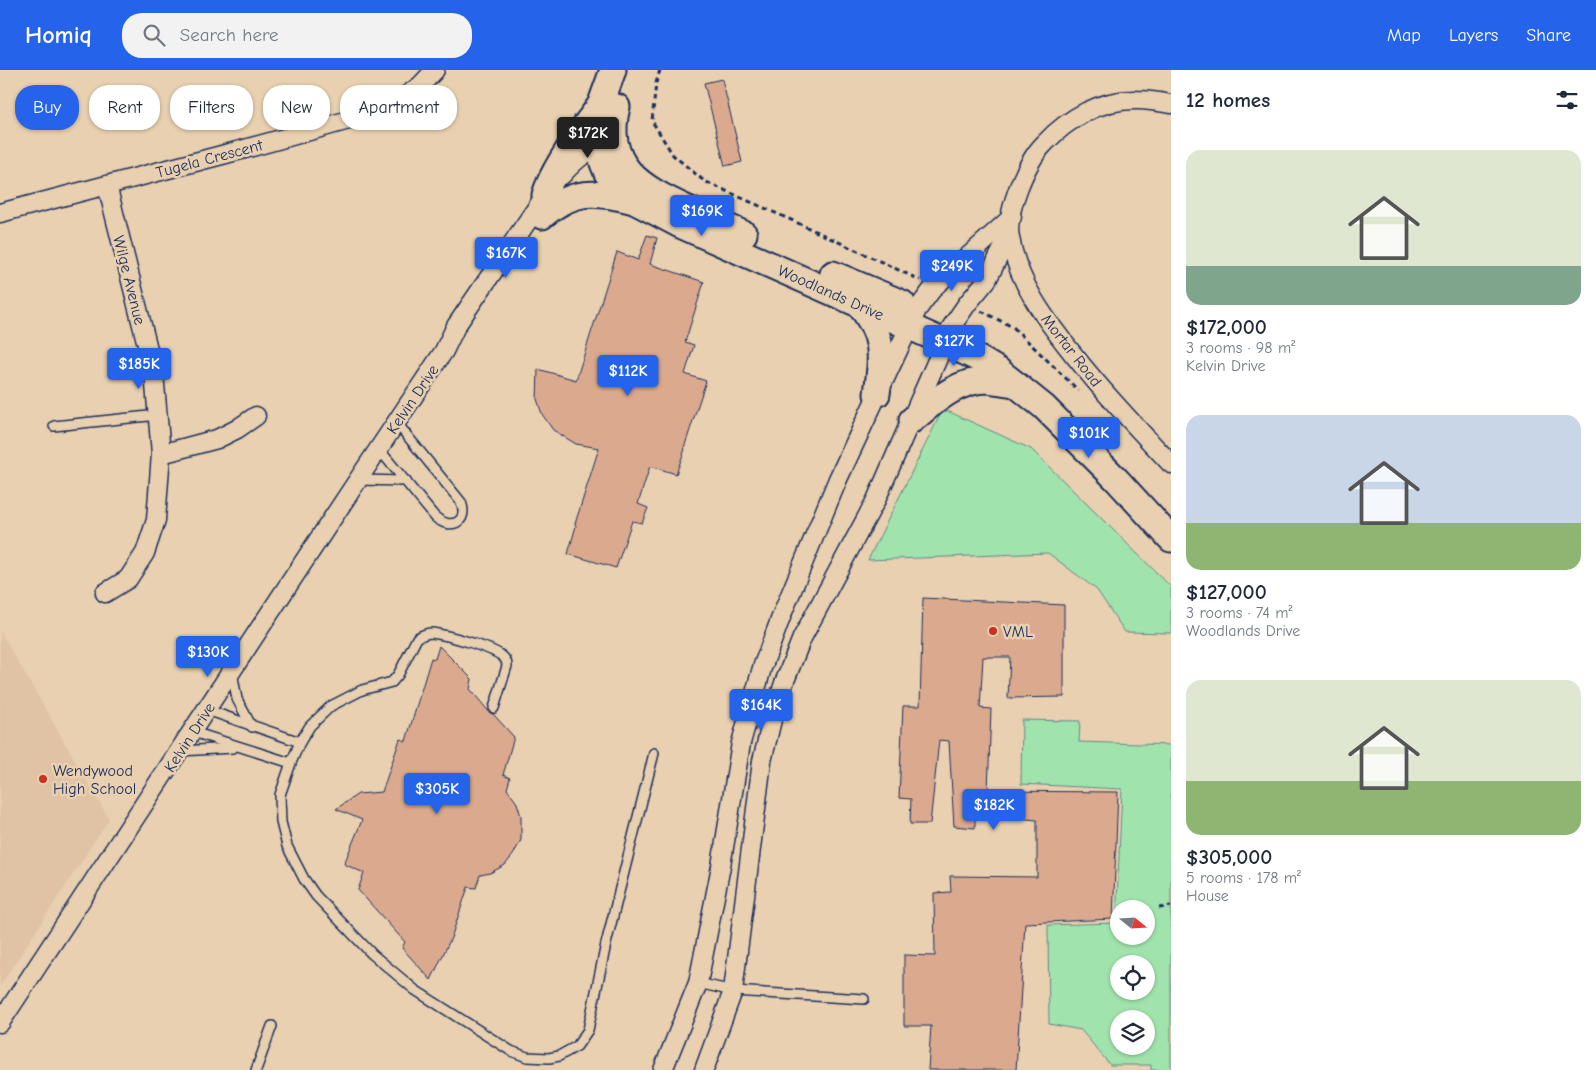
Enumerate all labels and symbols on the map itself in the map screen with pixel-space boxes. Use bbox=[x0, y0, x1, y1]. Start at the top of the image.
pin: $172K bbox=[553, 116, 623, 159]
street label: Tugela Crescent bbox=[154, 136, 265, 182]
pin: $169K bbox=[667, 194, 737, 237]
street label: Wilge Avenue bbox=[109, 234, 149, 327]
pin: $167K bbox=[471, 236, 541, 279]
pin: $249K bbox=[917, 250, 987, 292]
street label: Woodlands Drive bbox=[775, 261, 886, 324]
street label: Mortar Road bbox=[1037, 311, 1105, 390]
pin: $127K bbox=[919, 324, 989, 367]
pin: $185K bbox=[104, 348, 174, 390]
pin: $112K bbox=[593, 354, 663, 397]
street label: Kelvin Drive bbox=[383, 362, 443, 438]
pin: $101K bbox=[1054, 416, 1124, 459]
place label: VML bbox=[1003, 623, 1033, 641]
marker: VML bbox=[987, 625, 999, 637]
pin: $130K bbox=[173, 636, 243, 678]
pin: $164K bbox=[726, 688, 796, 731]
street label: Kelvin Drive bbox=[161, 699, 219, 776]
place label: Wendywood High School bbox=[53, 762, 136, 798]
pin: $305K bbox=[402, 772, 472, 815]
marker: Wendywood High School bbox=[37, 773, 49, 785]
pin: $182K bbox=[959, 788, 1029, 831]
north arrow bbox=[1110, 900, 1155, 945]

